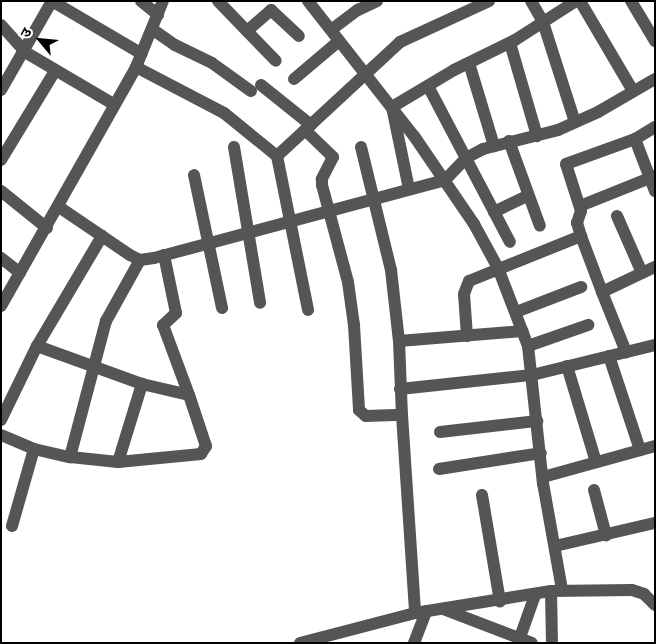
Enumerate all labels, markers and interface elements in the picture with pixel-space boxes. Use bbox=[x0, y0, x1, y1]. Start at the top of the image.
north arrow bbox=[15, 15, 65, 65]
text: उ bbox=[17, 25, 36, 40]

